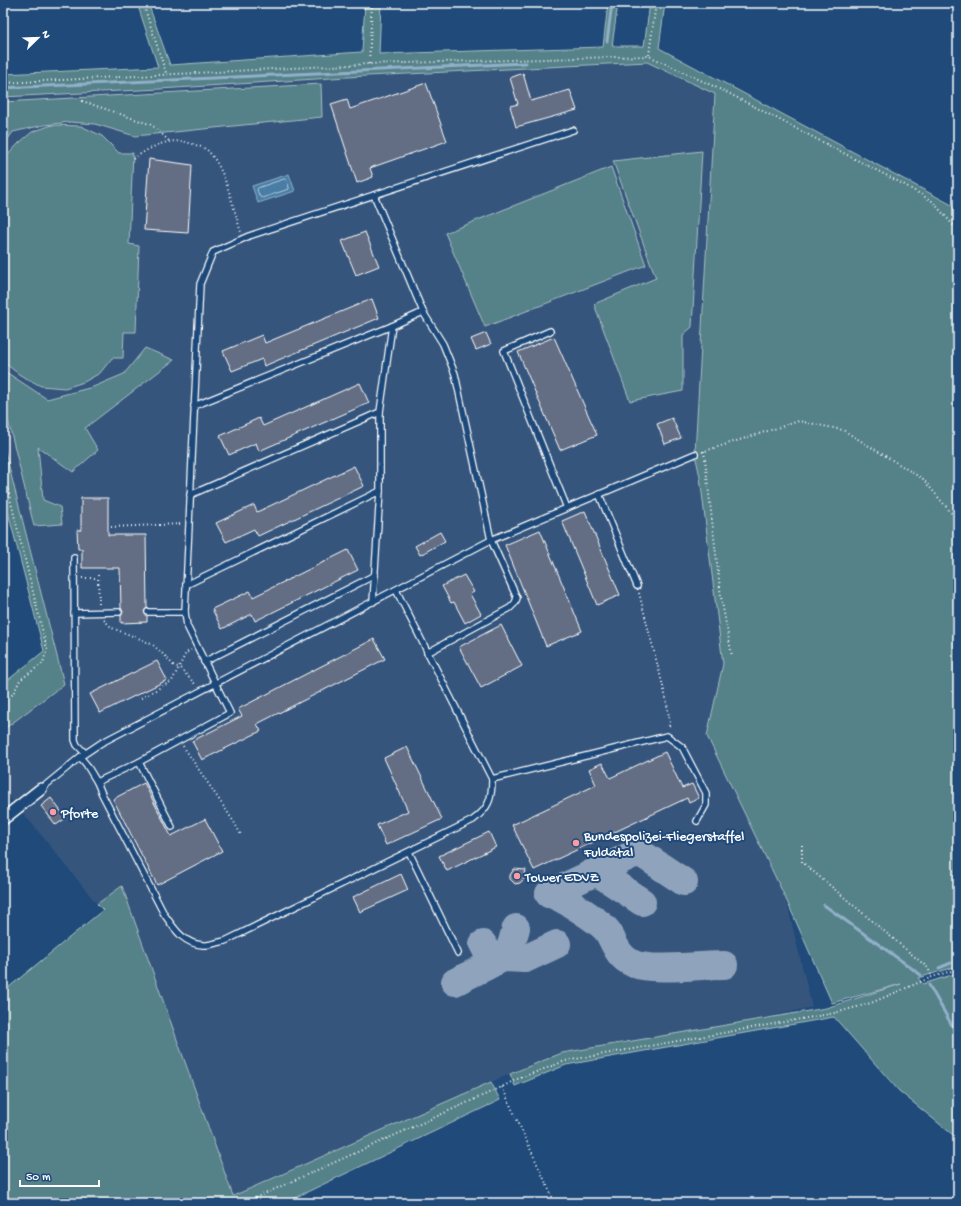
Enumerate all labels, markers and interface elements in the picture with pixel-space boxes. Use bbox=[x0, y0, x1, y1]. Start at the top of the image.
north arrow bbox=[18, 18, 58, 58]
text: N bbox=[38, 29, 52, 41]
place label: Pforte bbox=[60, 806, 99, 823]
marker: Pforte bbox=[48, 807, 58, 817]
place label: Bundespolizei-Fliegerstaffel Fuldatal bbox=[583, 829, 744, 862]
marker: Bundespolizei-Fliegerstaffel Fuldatal bbox=[571, 838, 581, 848]
place label: Tower EDVZ bbox=[524, 870, 600, 887]
marker: Tower EDVZ bbox=[512, 871, 522, 881]
scale bar bbox=[20, 1162, 99, 1188]
text: 50 m bbox=[26, 1171, 51, 1185]

